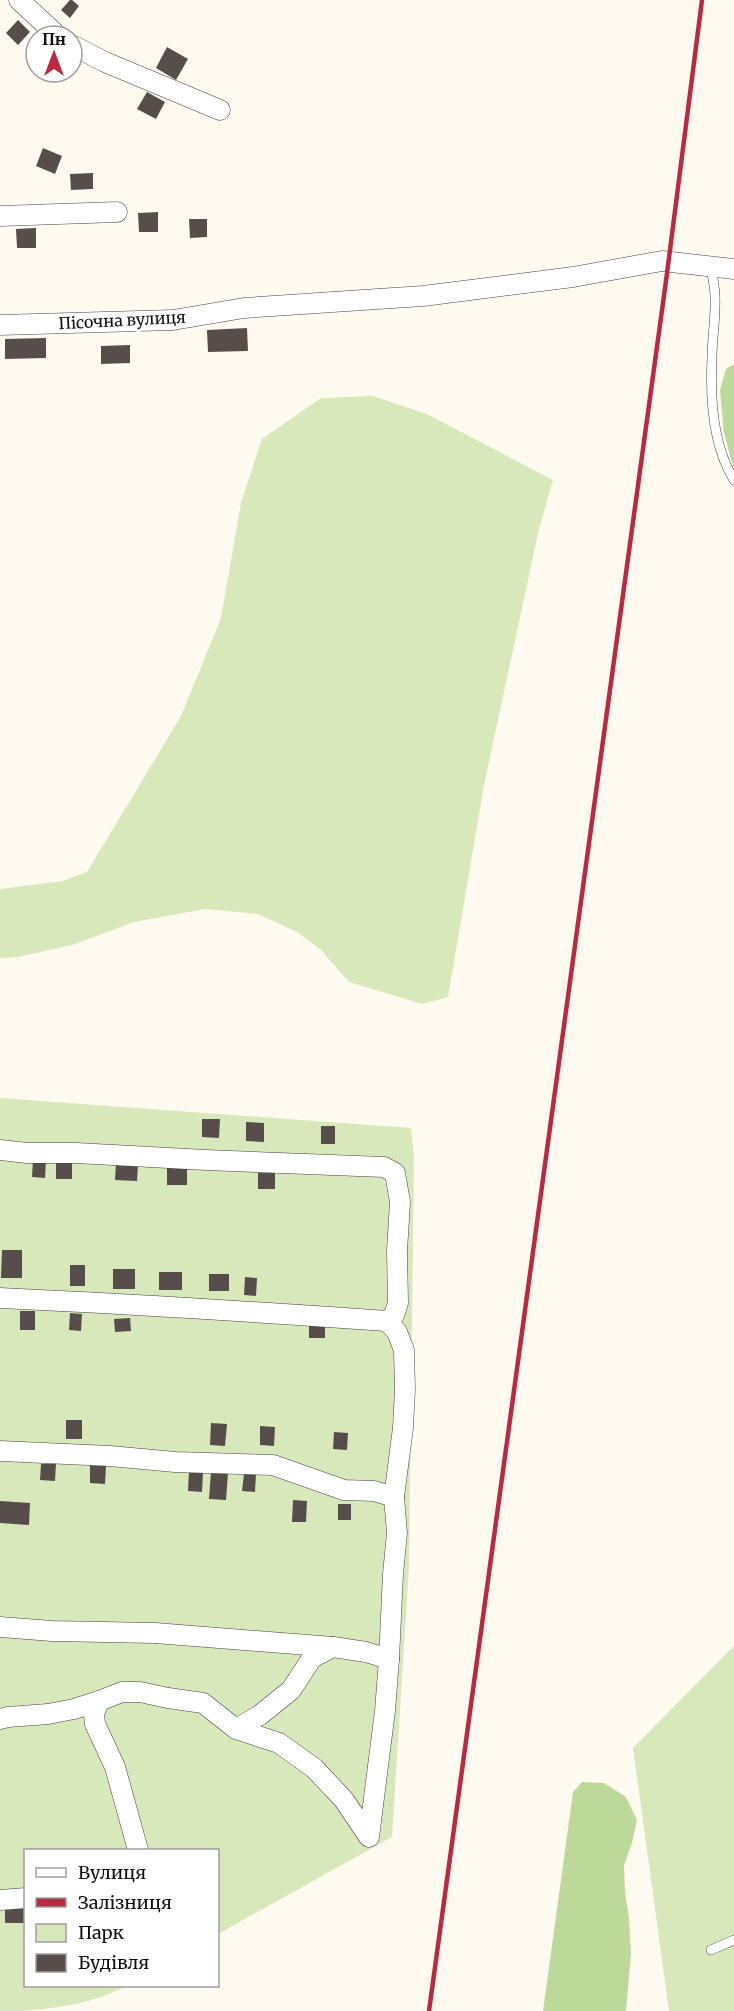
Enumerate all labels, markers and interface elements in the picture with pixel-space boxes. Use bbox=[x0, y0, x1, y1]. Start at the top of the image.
north arrow bbox=[24, 24, 84, 84]
text: Пн bbox=[42, 29, 66, 49]
street label: Пісочна вулиця bbox=[58, 307, 186, 333]
legend bbox=[24, 1849, 219, 1987]
text: Вулиця bbox=[78, 1861, 146, 1884]
text: Залізниця bbox=[78, 1891, 172, 1914]
text: Парк bbox=[78, 1921, 124, 1944]
text: Будівля bbox=[78, 1951, 149, 1974]

